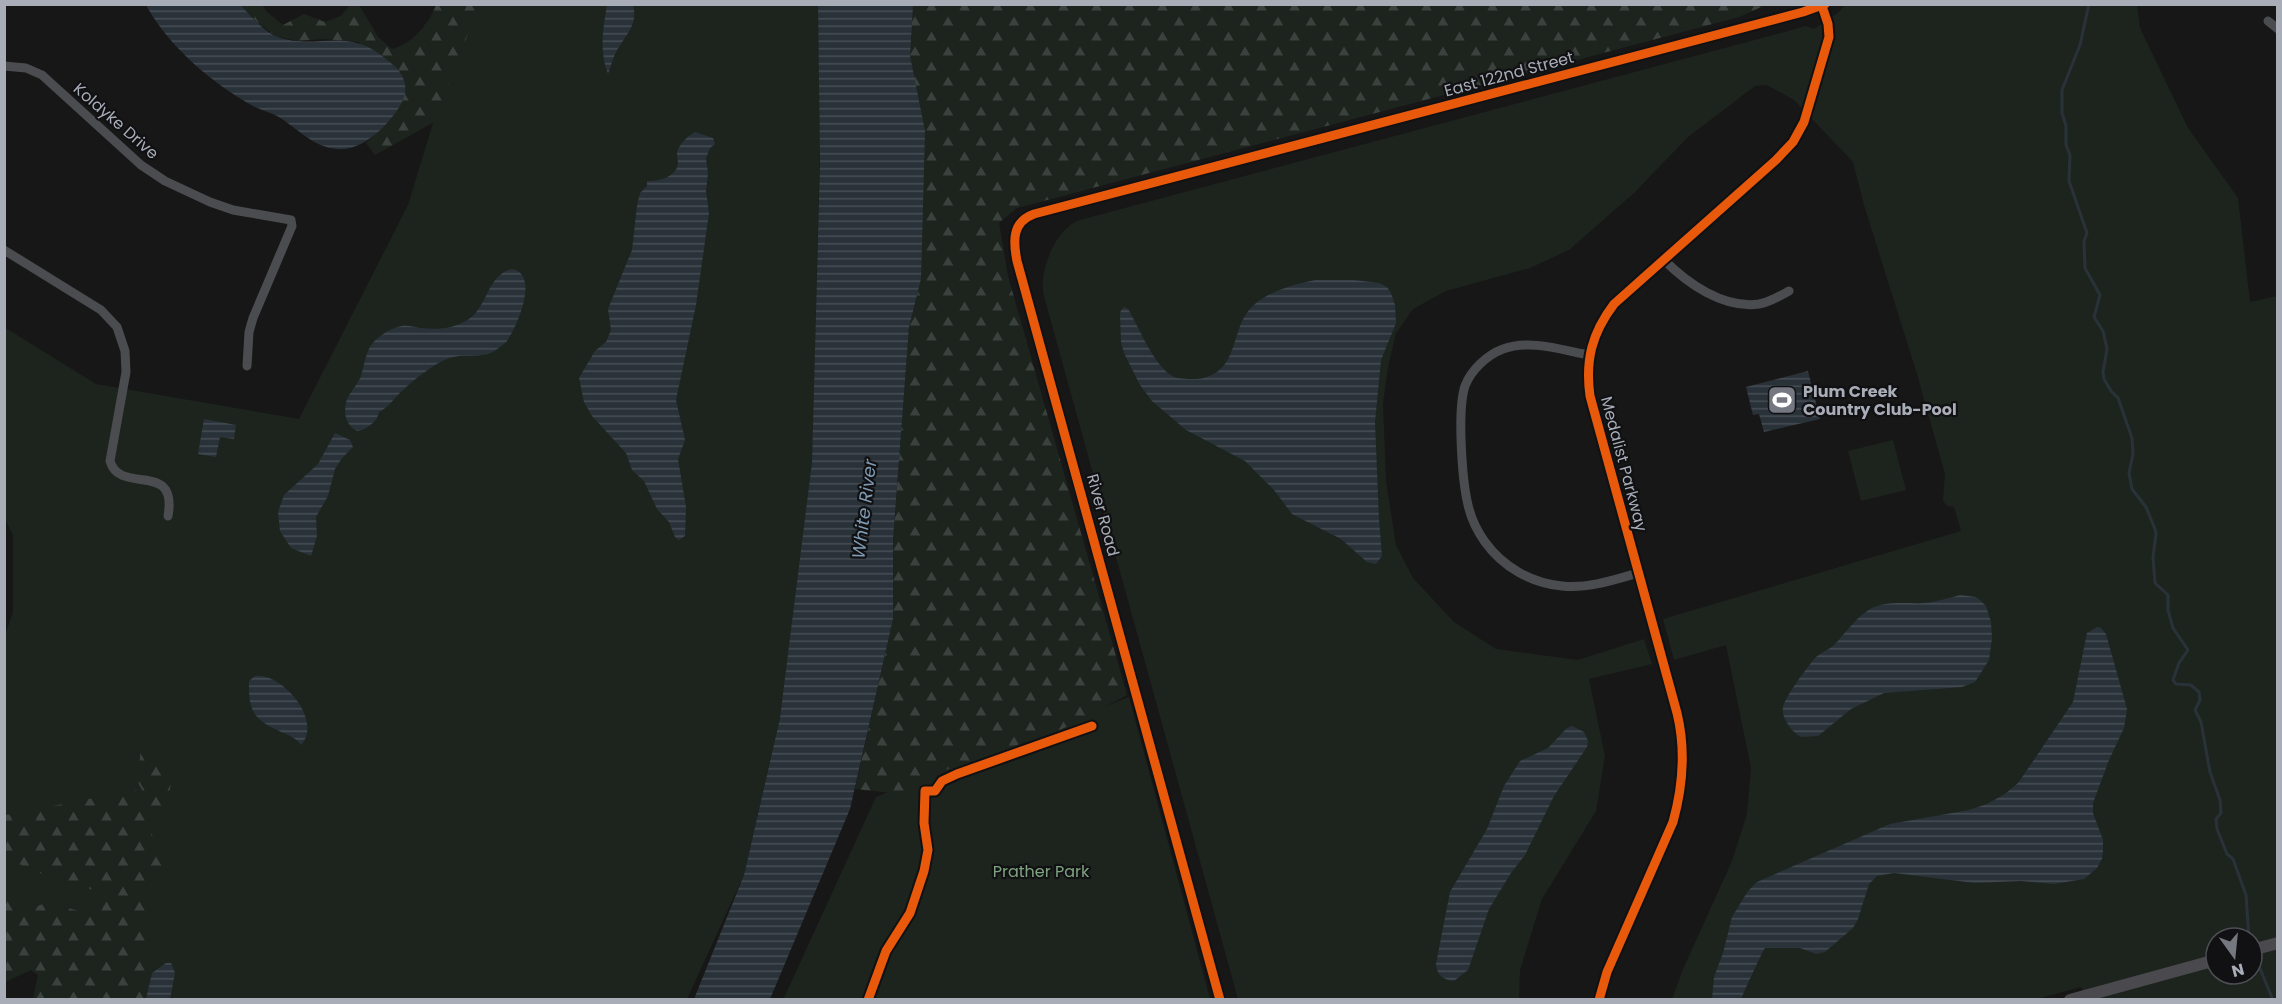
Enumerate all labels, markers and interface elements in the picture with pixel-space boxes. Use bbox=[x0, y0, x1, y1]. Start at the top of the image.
street label: East 122nd Street bbox=[1442, 46, 1576, 102]
street label: Koldyke Drive bbox=[68, 78, 164, 165]
place label: Plum Creek Country Club-Pool bbox=[1803, 380, 1957, 421]
sports icon: Plum Creek Country Club-Pool bbox=[1766, 384, 1798, 416]
street label: Medalist Parkway bbox=[1595, 394, 1653, 534]
water label: White River bbox=[846, 457, 883, 560]
street label: River Road bbox=[1081, 471, 1125, 559]
park label: Prather Park bbox=[993, 860, 1090, 883]
north arrow bbox=[2204, 926, 2264, 986]
text: N bbox=[2229, 957, 2247, 983]

